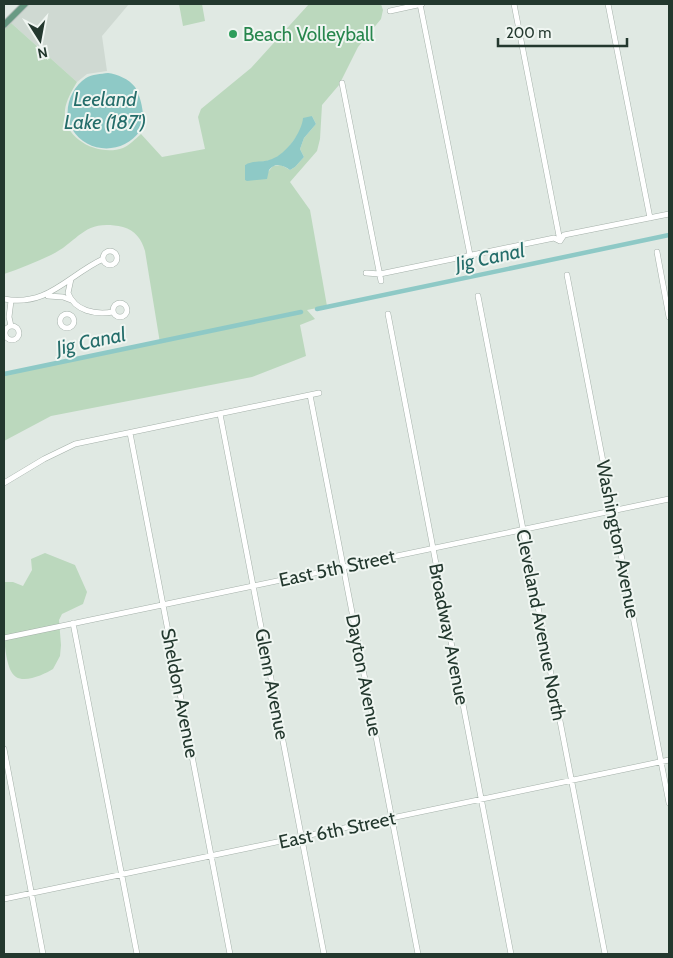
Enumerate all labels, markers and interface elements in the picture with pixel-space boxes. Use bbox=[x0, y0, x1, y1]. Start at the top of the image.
north arrow bbox=[15, 15, 65, 65]
scale bar bbox=[498, 15, 627, 47]
place label: Beach Volleyball bbox=[243, 23, 375, 46]
text: 200 m bbox=[506, 24, 551, 42]
marker: Beach Volleyball bbox=[227, 28, 239, 40]
text: N bbox=[36, 43, 49, 63]
water label: Leeland Lake (187') bbox=[64, 87, 146, 134]
water label: Jig Canal bbox=[451, 238, 527, 276]
water label: Jig Canal bbox=[52, 322, 128, 360]
street label: Washington Avenue bbox=[591, 458, 645, 620]
street label: Cleveland Avenue North bbox=[511, 527, 571, 723]
street label: East 5th Street bbox=[277, 544, 398, 592]
street label: Broadway Avenue bbox=[424, 561, 474, 707]
street label: Dayton Avenue bbox=[341, 612, 387, 738]
street label: Sheldon Avenue bbox=[156, 626, 204, 760]
street label: Glenn Avenue bbox=[250, 627, 294, 742]
street label: East 6th Street bbox=[277, 806, 398, 854]

